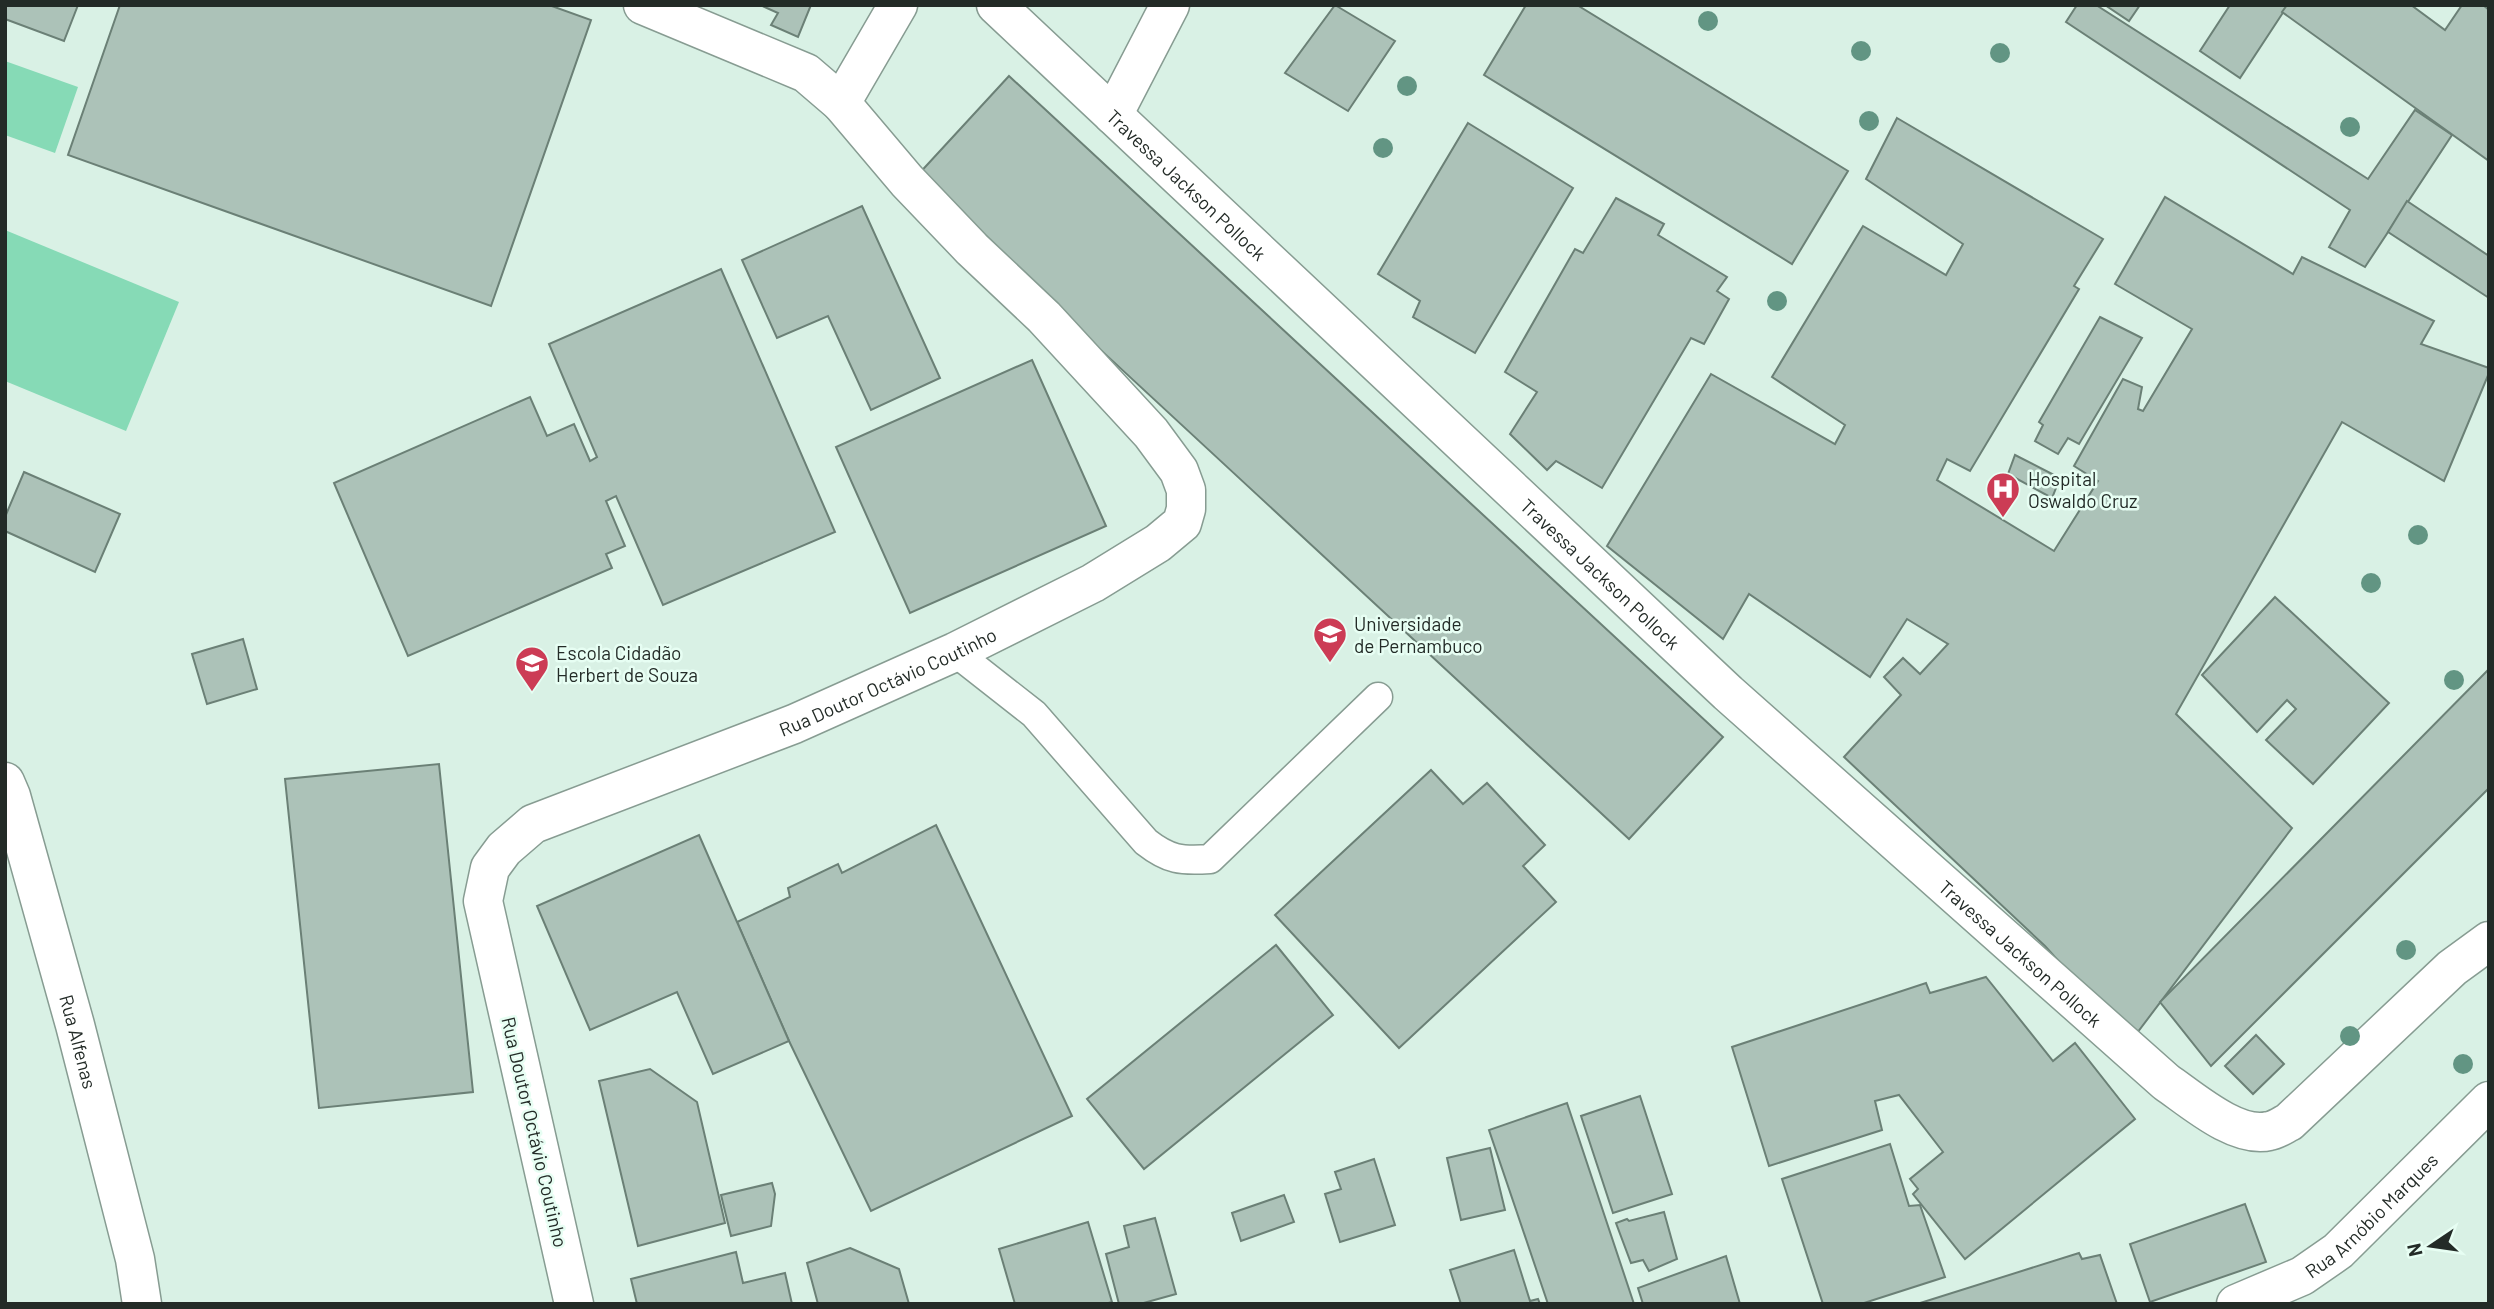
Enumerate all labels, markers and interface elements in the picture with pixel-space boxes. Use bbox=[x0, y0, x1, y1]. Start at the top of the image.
street label: Travessa Jackson Pollock bbox=[1103, 104, 1271, 265]
place label: Hospital Oswaldo Cruz bbox=[2028, 467, 2138, 512]
hospital icon: Hospital Oswaldo Cruz bbox=[1984, 470, 2022, 519]
street label: Travessa Jackson Pollock bbox=[1516, 493, 1685, 654]
place label: Universidade de Pernambuco bbox=[1354, 612, 1483, 657]
school or university icon: Universidade de Pernambuco bbox=[1311, 615, 1349, 664]
street label: Rua Doutor Octávio Coutinho bbox=[776, 622, 1000, 740]
place label: Escola Cidadão Herbert de Souza bbox=[556, 641, 698, 686]
school or university icon: Escola Cidadão Herbert de Souza bbox=[513, 644, 551, 693]
street label: Travessa Jackson Pollock bbox=[1935, 875, 2107, 1031]
street label: Rua Alfenas bbox=[56, 992, 102, 1091]
street label: Rua Doutor Octávio Coutinho bbox=[497, 1014, 573, 1250]
street label: Rua Arnóbio Marques bbox=[2300, 1148, 2442, 1282]
north arrow bbox=[2396, 1211, 2466, 1281]
text: N bbox=[2401, 1241, 2427, 1259]

